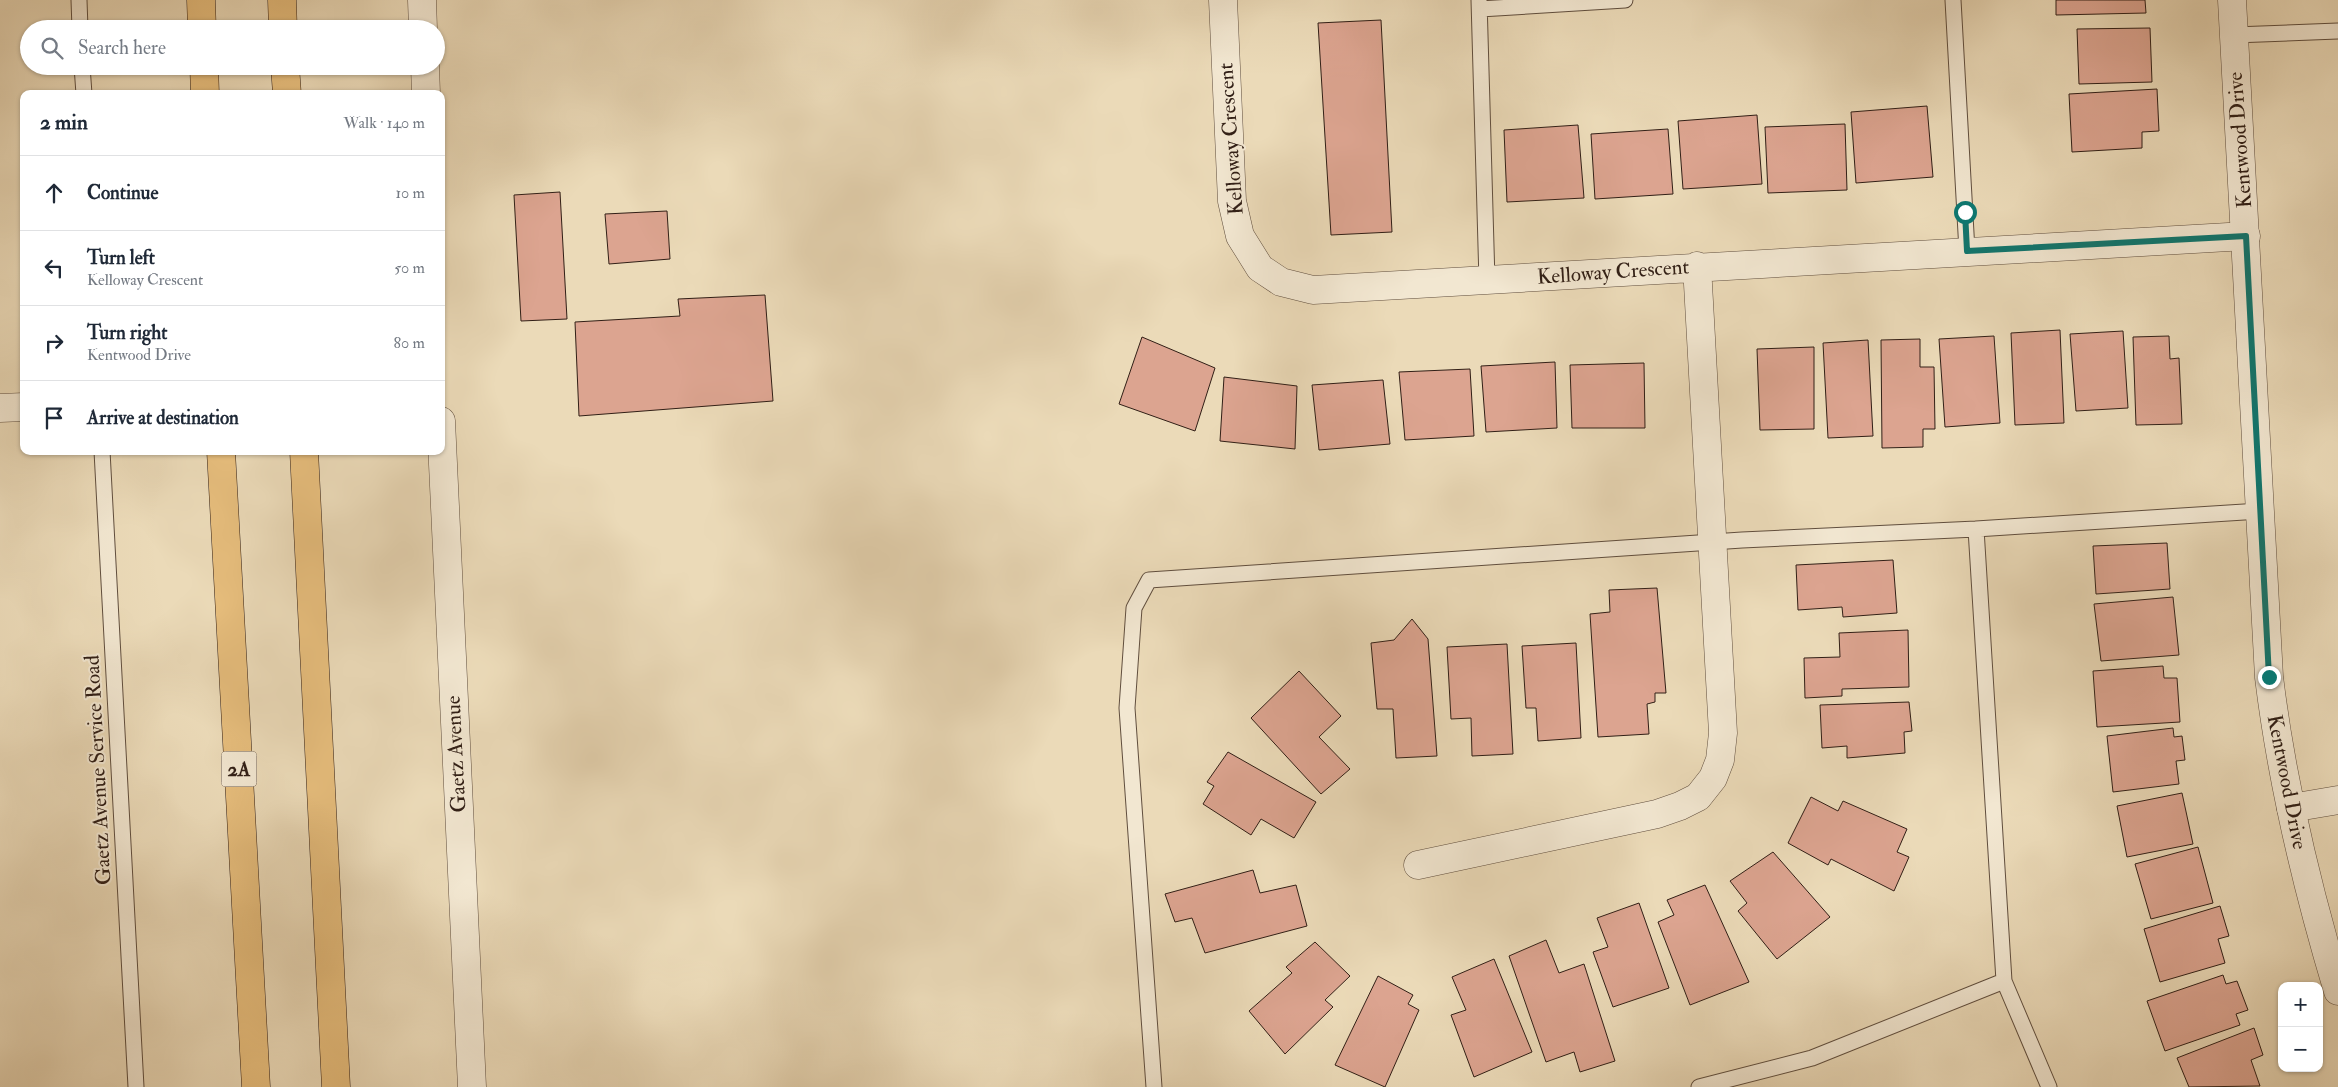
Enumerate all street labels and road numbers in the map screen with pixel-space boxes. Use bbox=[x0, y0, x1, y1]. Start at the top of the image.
street label: Kelloway Crescent bbox=[1212, 62, 1250, 216]
street label: Kentwood Drive bbox=[2222, 71, 2258, 209]
street label: Kelloway Crescent bbox=[1536, 253, 1690, 291]
street label: Gaetz Avenue Service Road bbox=[78, 654, 118, 886]
street label: Gaetz Avenue bbox=[439, 695, 473, 813]
street label: Kentwood Drive bbox=[2261, 712, 2313, 852]
road number: 2A bbox=[222, 752, 256, 786]

